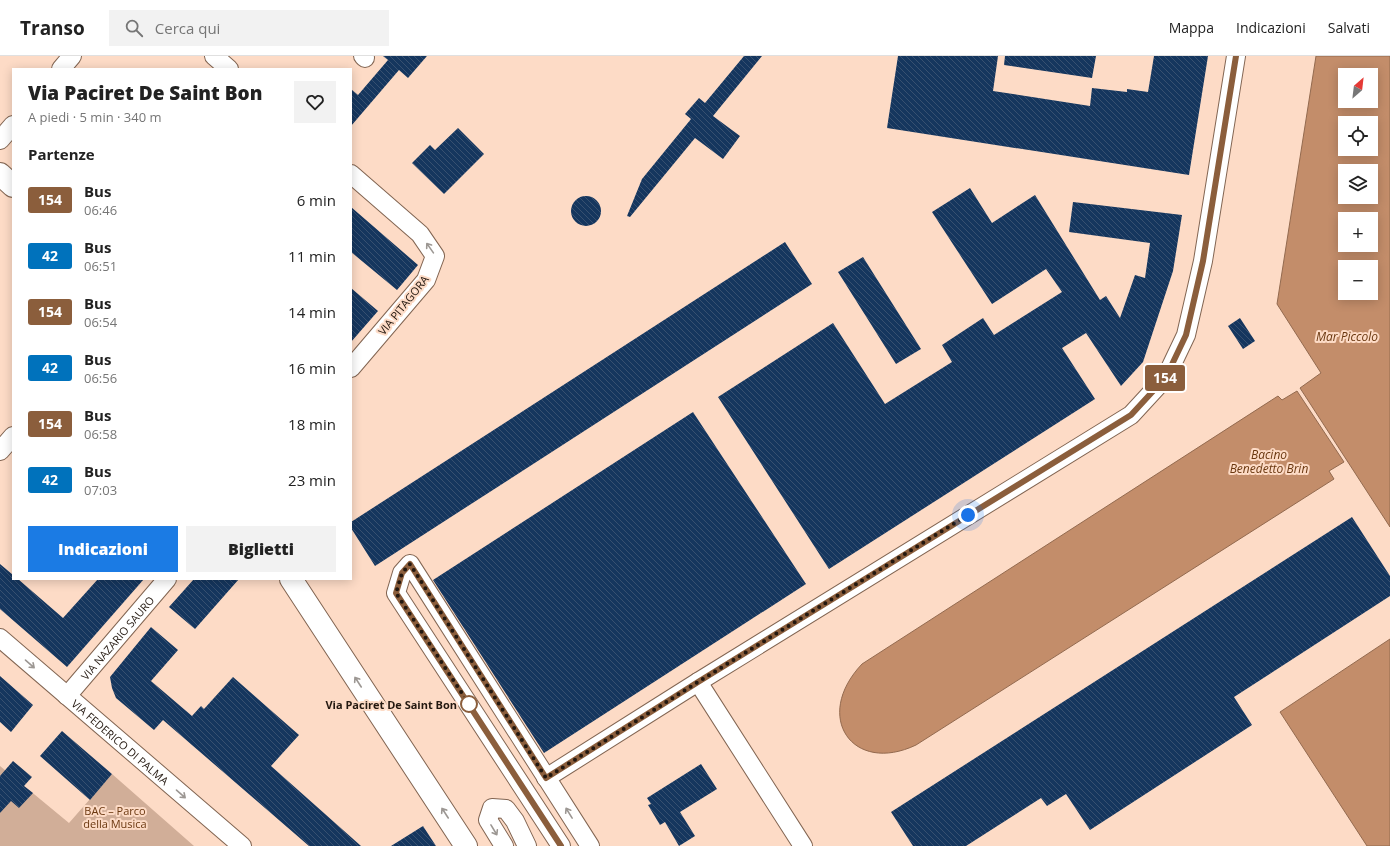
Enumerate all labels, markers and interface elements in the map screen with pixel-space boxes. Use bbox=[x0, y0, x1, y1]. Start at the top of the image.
search box bbox=[109, 10, 389, 46]
text: Transo bbox=[20, 15, 85, 41]
icon: search bbox=[123, 17, 145, 39]
text: Cerca qui bbox=[155, 18, 220, 38]
text: Mappa bbox=[1169, 18, 1214, 37]
text: Indicazioni bbox=[1236, 18, 1306, 37]
text: Salvati bbox=[1328, 18, 1370, 37]
north arrow bbox=[1338, 68, 1378, 108]
map controls bbox=[1338, 68, 1378, 300]
text: Via Paciret De Saint Bon bbox=[28, 80, 262, 106]
button: heart bbox=[294, 81, 336, 123]
text: A piedi · 5 min · 340 m bbox=[28, 108, 162, 126]
button: locate bbox=[1338, 116, 1378, 156]
text: Partenze bbox=[28, 144, 95, 164]
button: layers bbox=[1338, 164, 1378, 204]
text: Bus bbox=[84, 181, 111, 201]
text: 154 bbox=[38, 190, 62, 209]
text: 6 min bbox=[297, 190, 336, 210]
text: 06:46 bbox=[84, 201, 117, 219]
button: + bbox=[1338, 212, 1378, 252]
text: Bus bbox=[84, 237, 111, 257]
one-way arrow bbox=[426, 243, 434, 254]
text: 42 bbox=[42, 246, 58, 265]
text: 11 min bbox=[288, 246, 336, 266]
text: 06:51 bbox=[84, 257, 117, 275]
button: − bbox=[1338, 260, 1378, 300]
street label: VIA PITAGORA bbox=[374, 272, 432, 338]
text: Bus bbox=[84, 293, 111, 313]
text: 154 bbox=[38, 302, 62, 321]
text: 14 min bbox=[288, 302, 336, 322]
text: 06:54 bbox=[84, 313, 117, 331]
water label: Mar Piccolo bbox=[1316, 328, 1378, 345]
text: Bus bbox=[84, 349, 111, 369]
text: 42 bbox=[42, 358, 58, 377]
text: 16 min bbox=[288, 358, 336, 378]
line badge: 154 bbox=[1142, 365, 1188, 391]
text: 154 bbox=[1153, 368, 1177, 387]
text: 06:56 bbox=[84, 369, 117, 387]
text: Bus bbox=[84, 405, 111, 425]
text: 154 bbox=[38, 414, 62, 433]
text: 18 min bbox=[288, 414, 336, 434]
text: 06:58 bbox=[84, 425, 117, 443]
water label: Bacino Benedetto Brin bbox=[1230, 446, 1308, 477]
text: Bus bbox=[84, 461, 111, 481]
text: 42 bbox=[42, 470, 58, 489]
text: 23 min bbox=[288, 470, 336, 490]
text: 07:03 bbox=[84, 481, 117, 499]
your location bbox=[958, 505, 978, 525]
button: Indicazioni bbox=[28, 526, 178, 572]
button: Biglietti bbox=[186, 526, 336, 572]
street label: VIA NAZARIO SAURO bbox=[77, 592, 157, 683]
one-way arrow bbox=[24, 659, 35, 668]
one-way arrow bbox=[354, 676, 362, 687]
marker: Via Paciret De Saint Bon bbox=[460, 695, 478, 713]
street label: VIA FEDERICO DI PALMA bbox=[69, 696, 172, 788]
place label: Via Paciret De Saint Bon bbox=[325, 697, 457, 712]
one-way arrow bbox=[176, 789, 186, 799]
park label: BAC – Parco della Musica bbox=[83, 803, 147, 831]
one-way arrow bbox=[564, 807, 572, 819]
one-way arrow bbox=[441, 808, 449, 819]
one-way arrow bbox=[491, 824, 499, 836]

